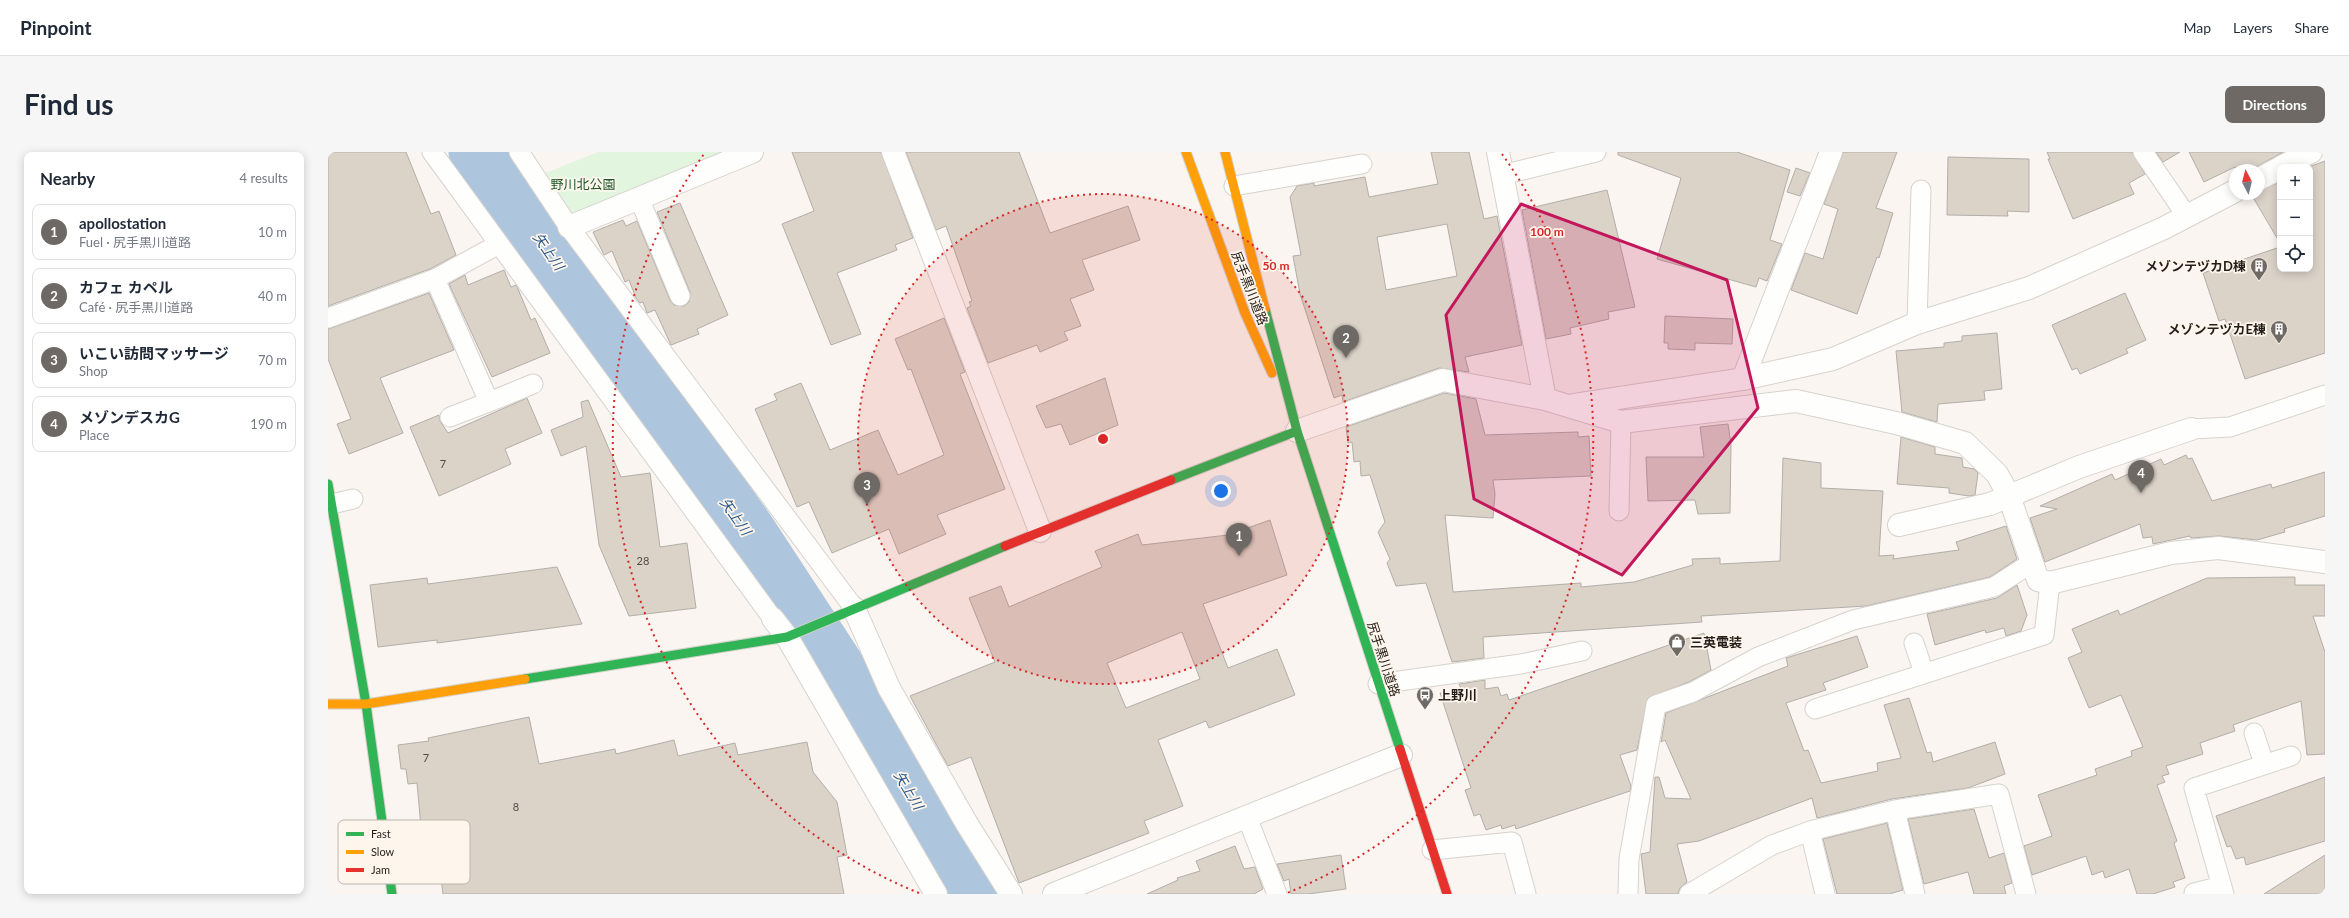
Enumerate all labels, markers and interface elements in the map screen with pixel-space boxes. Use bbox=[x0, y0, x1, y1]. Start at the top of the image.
text: Pinpoint bbox=[20, 16, 91, 39]
text: Map bbox=[2183, 19, 2211, 36]
text: Layers bbox=[2233, 19, 2273, 36]
text: Share bbox=[2295, 19, 2329, 36]
button: Directions bbox=[2225, 86, 2325, 123]
text: Find us bbox=[24, 87, 114, 121]
north arrow bbox=[2229, 164, 2265, 200]
map controls bbox=[2277, 164, 2313, 272]
button: + bbox=[2277, 164, 2313, 200]
text: Nearby bbox=[40, 168, 95, 189]
text: 4 results bbox=[240, 170, 288, 186]
park label: 野川北公園 bbox=[550, 176, 616, 192]
button: − bbox=[2277, 200, 2313, 236]
text: apollostation bbox=[79, 214, 166, 232]
text: 1 bbox=[50, 224, 58, 240]
text: 10 m bbox=[258, 224, 287, 240]
text: 100 m bbox=[1530, 224, 1564, 239]
water label: 矢上川 bbox=[530, 229, 569, 275]
text: Fuel · 尻手黒川道路 bbox=[79, 234, 191, 250]
button: locate bbox=[2277, 236, 2313, 272]
street label: 尻手黒川道路 bbox=[1229, 249, 1271, 327]
building icon: メゾンテヅカD棟 bbox=[2249, 256, 2269, 281]
text: 50 m bbox=[1263, 258, 1289, 273]
place label: メゾンテヅカD棟 bbox=[2145, 258, 2246, 274]
text: カフェ カペル bbox=[79, 278, 173, 296]
text: 2 bbox=[50, 288, 58, 304]
text: 40 m bbox=[258, 288, 287, 304]
text: Café · 尻手黒川道路 bbox=[79, 299, 193, 315]
building icon: メゾンテヅカE棟 bbox=[2269, 319, 2289, 344]
place label: メゾンテヅカE棟 bbox=[2168, 321, 2266, 337]
pin: 2 bbox=[1333, 325, 1359, 358]
text: いこい訪問マッサージ bbox=[79, 344, 229, 362]
text: 3 bbox=[50, 352, 58, 368]
text: 70 m bbox=[258, 352, 287, 368]
text: Shop bbox=[79, 363, 108, 379]
text: メゾンデスカG bbox=[79, 408, 180, 426]
text: 4 bbox=[50, 416, 58, 432]
text: 190 m bbox=[250, 416, 287, 432]
text: Place bbox=[79, 427, 109, 443]
centre of rings bbox=[1096, 432, 1110, 446]
house number: 7 bbox=[440, 457, 446, 470]
pin: 4 bbox=[2128, 460, 2154, 493]
pin: 3 bbox=[854, 472, 880, 505]
your location bbox=[1211, 481, 1231, 501]
water label: 矢上川 bbox=[717, 494, 756, 540]
pin: 1 bbox=[1226, 523, 1252, 556]
house number: 28 bbox=[637, 554, 649, 567]
street label: 尻手黒川道路 bbox=[1364, 619, 1404, 699]
shop icon: 三英電装 bbox=[1667, 632, 1687, 657]
place label: 三英電装 bbox=[1690, 634, 1742, 650]
bus stop icon: 上野川 bbox=[1415, 685, 1435, 710]
place label: 上野川 bbox=[1438, 687, 1477, 703]
house number: 7 bbox=[423, 751, 429, 764]
water label: 矢上川 bbox=[891, 768, 928, 814]
house number: 8 bbox=[513, 800, 519, 813]
legend bbox=[338, 820, 470, 884]
text: Fast bbox=[371, 827, 391, 840]
text: Slow bbox=[371, 845, 395, 858]
text: Jam bbox=[371, 863, 390, 876]

